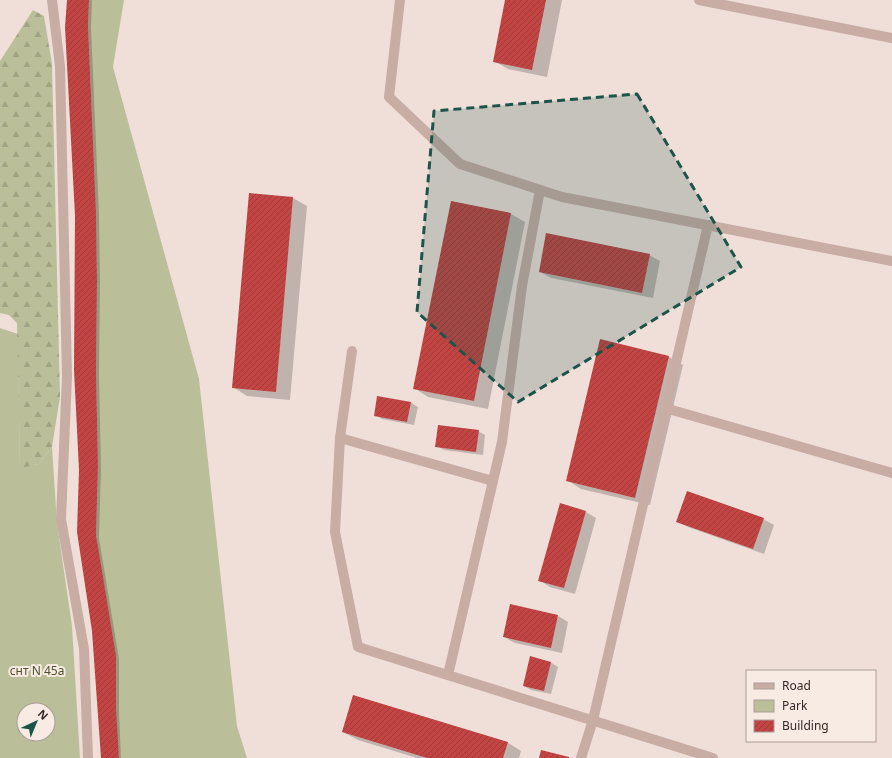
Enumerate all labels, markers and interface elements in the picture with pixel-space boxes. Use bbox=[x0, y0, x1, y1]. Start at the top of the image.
park label: снт N 45а bbox=[10, 662, 64, 679]
legend bbox=[746, 670, 876, 742]
text: Road bbox=[782, 677, 811, 694]
text: Park bbox=[782, 697, 808, 714]
north arrow bbox=[16, 702, 56, 742]
text: N bbox=[35, 706, 52, 723]
text: Building bbox=[782, 717, 829, 734]

